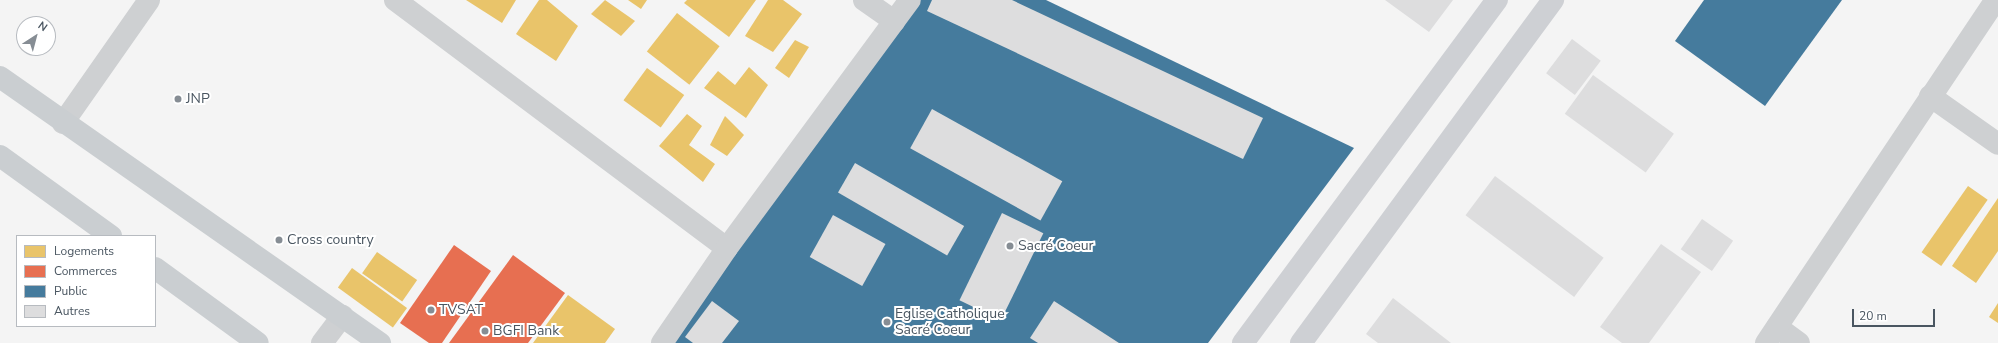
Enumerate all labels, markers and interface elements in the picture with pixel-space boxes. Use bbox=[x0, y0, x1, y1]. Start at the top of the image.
north arrow bbox=[16, 16, 56, 56]
text: N bbox=[35, 18, 50, 35]
place label: JNP bbox=[186, 91, 210, 107]
marker: JNP bbox=[173, 94, 183, 104]
place label: Cross country bbox=[287, 232, 374, 248]
legend bbox=[16, 235, 156, 327]
marker: Cross country bbox=[274, 235, 284, 245]
place label: Sacré Coeur bbox=[1018, 238, 1094, 254]
marker: Sacré Coeur bbox=[1005, 241, 1015, 251]
text: Logements bbox=[54, 243, 114, 259]
text: Commerces bbox=[54, 263, 117, 279]
text: Public bbox=[54, 283, 87, 299]
scale bar bbox=[1854, 301, 1937, 327]
place label: TVSAT bbox=[439, 302, 483, 318]
text: Autres bbox=[54, 303, 90, 319]
marker: TVSAT bbox=[426, 305, 436, 315]
place label: Eglise Catholique Sacré Coeur bbox=[895, 306, 1005, 338]
text: 20 m bbox=[1859, 308, 1887, 324]
marker: Eglise Catholique Sacré Coeur bbox=[882, 317, 892, 327]
place label: BGFI Bank bbox=[493, 323, 559, 339]
marker: BGFI Bank bbox=[480, 326, 490, 336]

